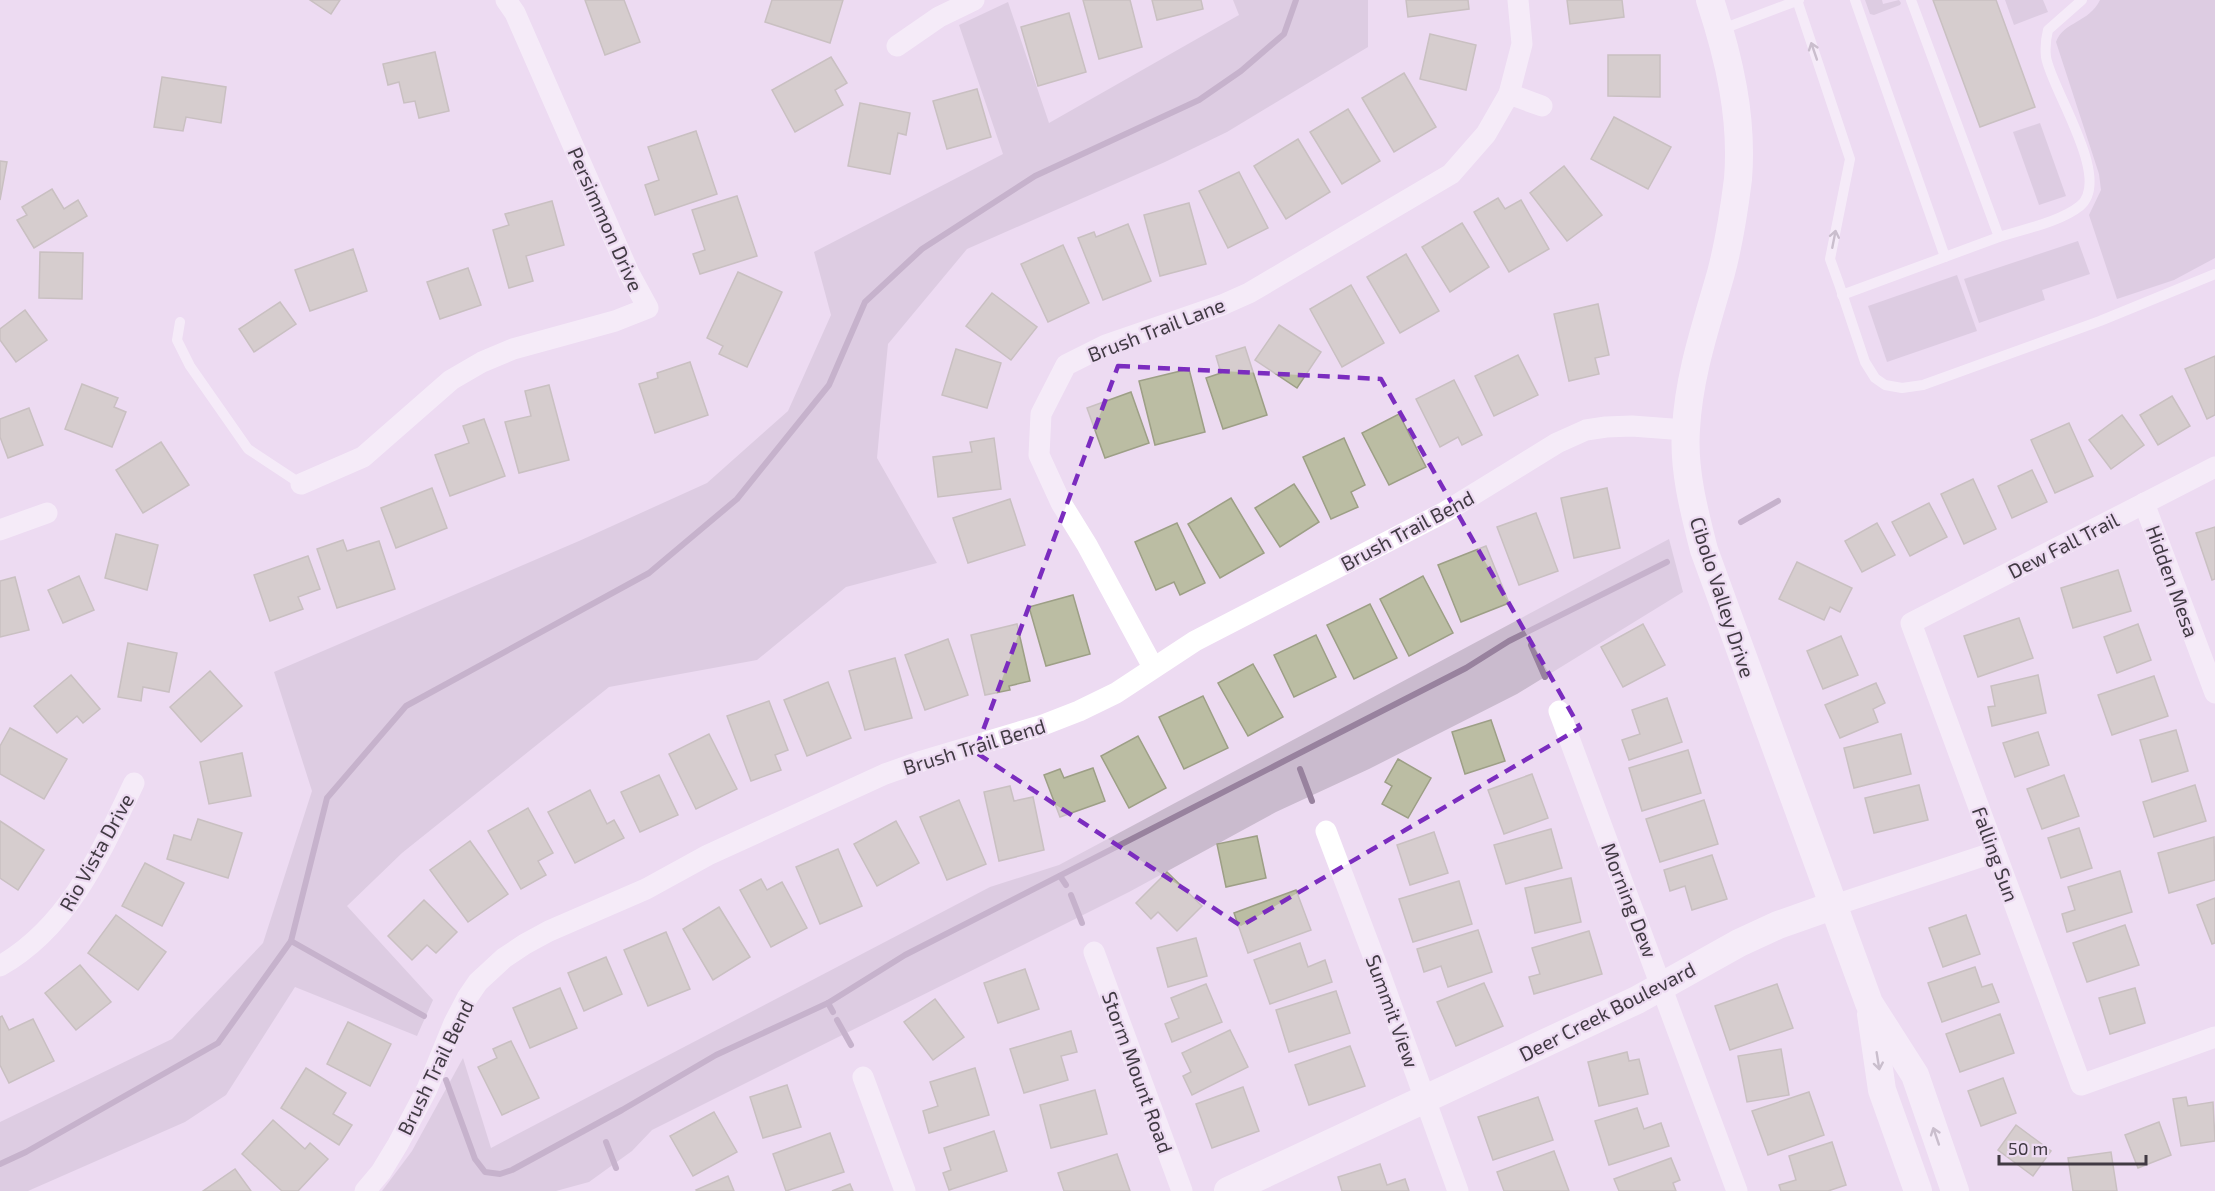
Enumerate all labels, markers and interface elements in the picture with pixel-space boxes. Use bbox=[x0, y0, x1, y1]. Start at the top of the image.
one-way arrow bbox=[1808, 43, 1819, 61]
street label: Persimmon Drive bbox=[563, 143, 649, 295]
one-way arrow bbox=[1829, 230, 1840, 249]
street label: Brush Trail Lane bbox=[1084, 292, 1228, 366]
street label: Brush Trail Bend bbox=[1336, 485, 1478, 575]
street label: Dew Fall Trail bbox=[2004, 507, 2122, 583]
street label: Cibolo Valley Drive bbox=[1686, 514, 1760, 680]
street label: Hidden Mesa bbox=[2142, 522, 2204, 640]
street label: Brush Trail Bend bbox=[900, 713, 1048, 779]
street label: Rio Vista Drive bbox=[54, 789, 138, 915]
street label: Falling Sun bbox=[1968, 803, 2024, 905]
street label: Morning Dew bbox=[1597, 839, 1663, 961]
street label: Summit View bbox=[1361, 951, 1425, 1071]
street label: Deer Creek Boulevard bbox=[1515, 956, 1699, 1066]
street label: Storm Mount Road bbox=[1098, 988, 1178, 1156]
street label: Brush Trail Bend bbox=[392, 995, 478, 1139]
one-way arrow bbox=[1873, 1051, 1884, 1070]
one-way arrow bbox=[1930, 1127, 1941, 1146]
scale bar bbox=[1999, 1128, 2146, 1166]
text: 50 m bbox=[2008, 1137, 2048, 1159]

